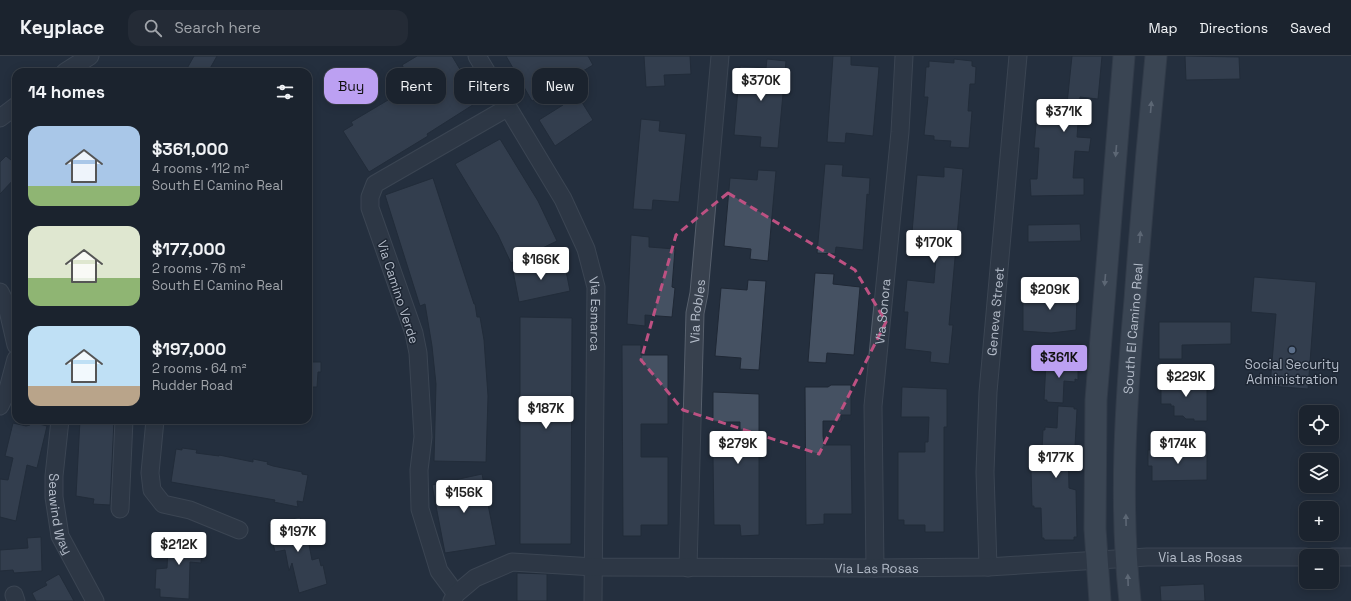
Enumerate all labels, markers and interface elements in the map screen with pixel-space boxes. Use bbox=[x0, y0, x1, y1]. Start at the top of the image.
search box bbox=[128, 10, 408, 46]
text: Keyplace bbox=[20, 15, 104, 40]
icon: search bbox=[142, 17, 164, 39]
text: Search here bbox=[174, 18, 261, 37]
text: Map bbox=[1148, 19, 1178, 37]
text: Directions bbox=[1200, 19, 1268, 37]
text: Saved bbox=[1290, 19, 1331, 37]
chip: Buy bbox=[324, 68, 378, 104]
chip: Rent bbox=[386, 68, 446, 104]
chip: Filters bbox=[454, 68, 524, 104]
chip: New bbox=[532, 68, 588, 104]
pin: $370K bbox=[733, 68, 789, 102]
text: $370K bbox=[741, 72, 781, 89]
text: 14 homes bbox=[28, 81, 105, 103]
icon: filters bbox=[274, 81, 296, 103]
pin: $371K bbox=[1036, 99, 1092, 133]
one-way arrow bbox=[1148, 101, 1154, 113]
text: $371K bbox=[1046, 103, 1082, 120]
text: $361,000 bbox=[152, 138, 229, 160]
icon: home bbox=[60, 142, 108, 190]
one-way arrow bbox=[1113, 145, 1120, 157]
text: 4 rooms · 112 m² bbox=[152, 160, 249, 177]
text: South El Camino Real bbox=[152, 177, 283, 194]
pin: $170K bbox=[906, 230, 962, 264]
one-way arrow bbox=[1136, 231, 1143, 243]
text: $170K bbox=[915, 234, 953, 251]
text: $177,000 bbox=[152, 238, 226, 260]
street label: Via Camino Verde bbox=[373, 238, 423, 346]
icon: home bbox=[60, 242, 108, 290]
pin: $166K bbox=[513, 247, 569, 281]
text: $166K bbox=[522, 251, 560, 268]
text: 2 rooms · 76 m² bbox=[152, 260, 246, 277]
street label: South El Camino Real bbox=[1119, 262, 1146, 394]
street label: Geneva Street bbox=[983, 266, 1008, 357]
one-way arrow bbox=[1102, 274, 1109, 286]
street label: Via Esmarca bbox=[585, 275, 604, 352]
text: South El Camino Real bbox=[152, 277, 283, 294]
street label: Via Sonora bbox=[871, 277, 894, 345]
pin: $209K bbox=[1022, 277, 1078, 311]
street label: Via Robles bbox=[686, 278, 709, 344]
text: $209K bbox=[1030, 281, 1070, 298]
text: $197,000 bbox=[152, 338, 226, 360]
icon: home bbox=[60, 342, 108, 390]
pin: $361K bbox=[1031, 345, 1087, 379]
marker: Social Security Administration bbox=[1287, 345, 1297, 355]
text: $361K bbox=[1040, 349, 1078, 366]
place label: Social Security Administration bbox=[1245, 356, 1339, 388]
text: 2 rooms · 64 m² bbox=[152, 360, 246, 377]
pin: $229K bbox=[1158, 364, 1214, 398]
text: $229K bbox=[1166, 368, 1206, 385]
text: Rudder Road bbox=[152, 377, 233, 394]
pin: $187K bbox=[518, 396, 574, 430]
text: $187K bbox=[528, 400, 564, 417]
map controls bbox=[1299, 405, 1339, 589]
button: locate bbox=[1299, 405, 1339, 445]
pin: $279K bbox=[710, 431, 766, 465]
pin: $174K bbox=[1150, 431, 1206, 465]
text: $279K bbox=[719, 435, 757, 452]
text: $174K bbox=[1160, 435, 1196, 452]
pin: $177K bbox=[1028, 445, 1084, 479]
text: $177K bbox=[1038, 449, 1074, 466]
button: layers bbox=[1299, 453, 1339, 493]
street label: Seawind Way bbox=[45, 473, 77, 557]
pin: $156K bbox=[436, 480, 492, 514]
text: $156K bbox=[445, 484, 483, 501]
button: + bbox=[1299, 501, 1339, 541]
one-way arrow bbox=[1123, 513, 1129, 526]
pin: $197K bbox=[270, 519, 326, 553]
text: $197K bbox=[280, 523, 316, 540]
pin: $212K bbox=[151, 532, 207, 566]
text: $212K bbox=[160, 536, 198, 553]
street label: Via Las Rosas bbox=[1158, 549, 1243, 566]
button: − bbox=[1299, 549, 1339, 589]
street label: Via Las Rosas bbox=[835, 559, 919, 577]
one-way arrow bbox=[1125, 574, 1132, 586]

